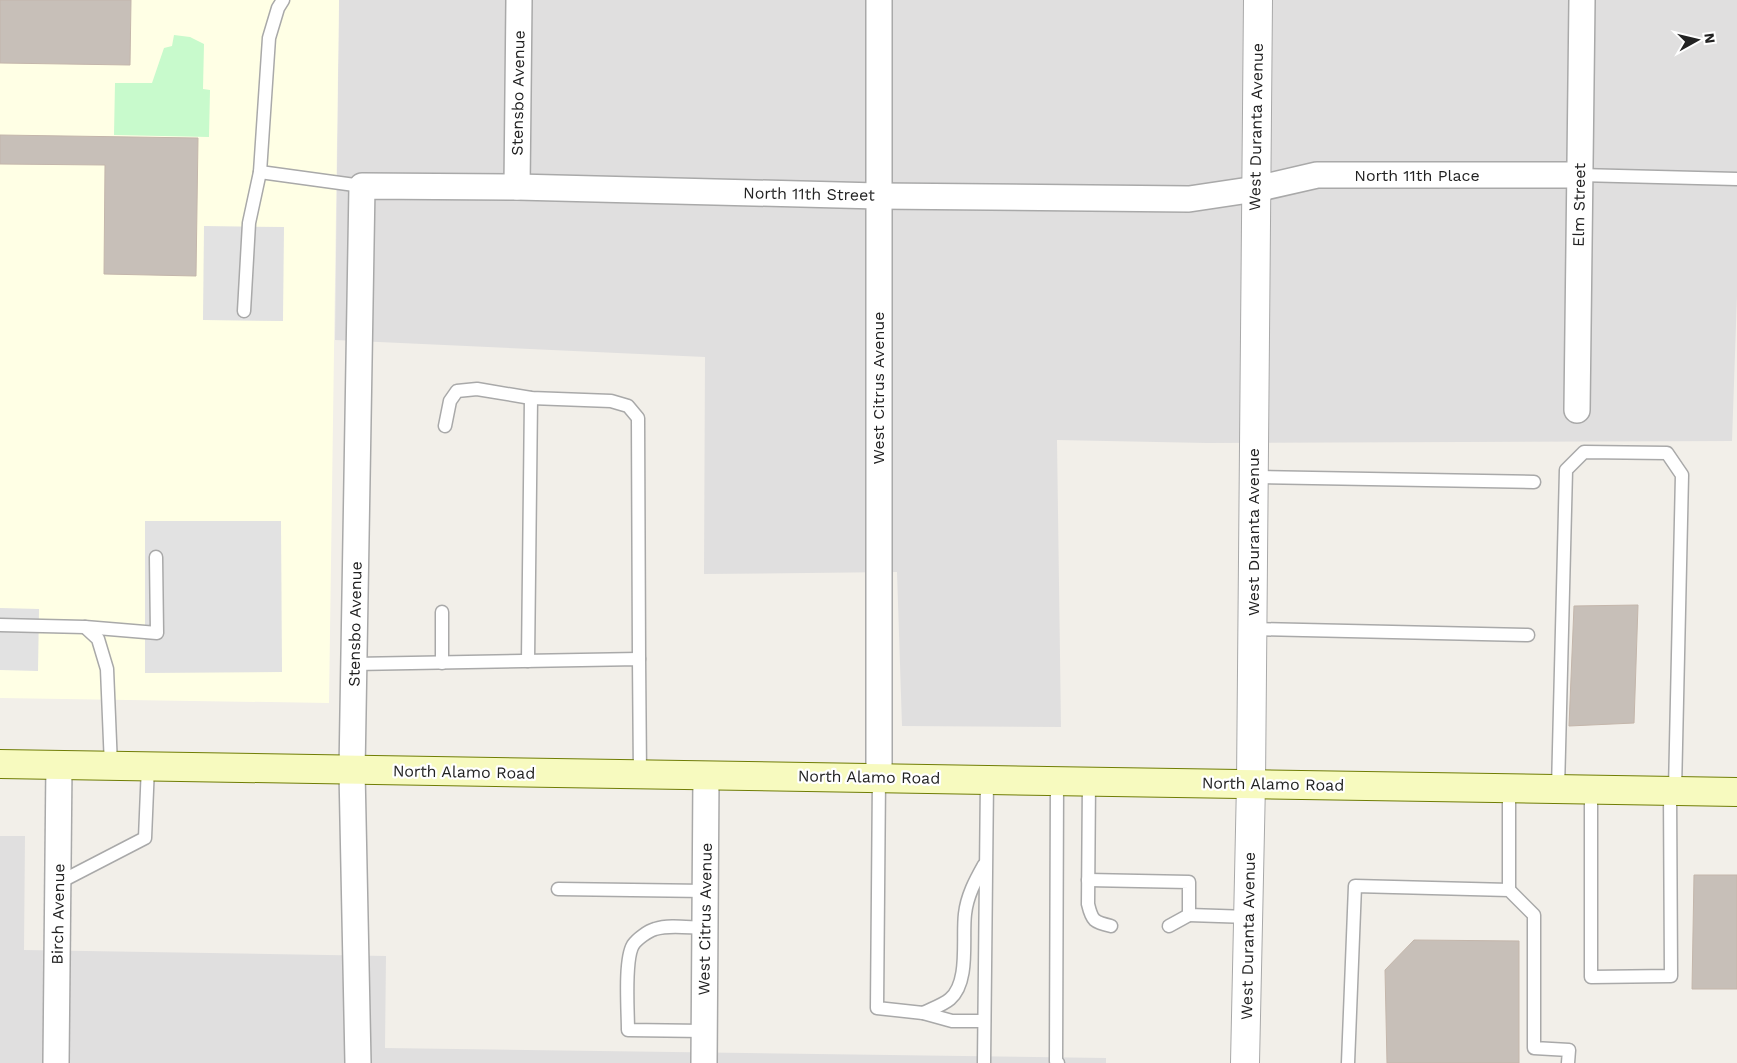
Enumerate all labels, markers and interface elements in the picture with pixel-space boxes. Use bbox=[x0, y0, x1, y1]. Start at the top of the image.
north arrow bbox=[1672, 15, 1722, 65]
street label: Stensbo Avenue bbox=[507, 30, 529, 156]
text: N bbox=[1701, 32, 1719, 44]
street label: West Duranta Avenue bbox=[1245, 43, 1267, 211]
street label: Elm Street bbox=[1569, 163, 1589, 247]
street label: North 11th Place bbox=[1354, 166, 1480, 185]
street label: North 11th Street bbox=[743, 183, 875, 205]
street label: West Citrus Avenue bbox=[869, 312, 888, 464]
street label: West Duranta Avenue bbox=[1244, 448, 1263, 616]
street label: Stensbo Avenue bbox=[344, 561, 366, 687]
street label: North Alamo Road bbox=[393, 761, 535, 783]
street label: North Alamo Road bbox=[798, 766, 940, 788]
street label: North Alamo Road bbox=[1202, 773, 1344, 795]
street label: West Citrus Avenue bbox=[694, 842, 716, 996]
street label: West Duranta Avenue bbox=[1237, 852, 1259, 1020]
street label: Birch Avenue bbox=[48, 863, 68, 965]

